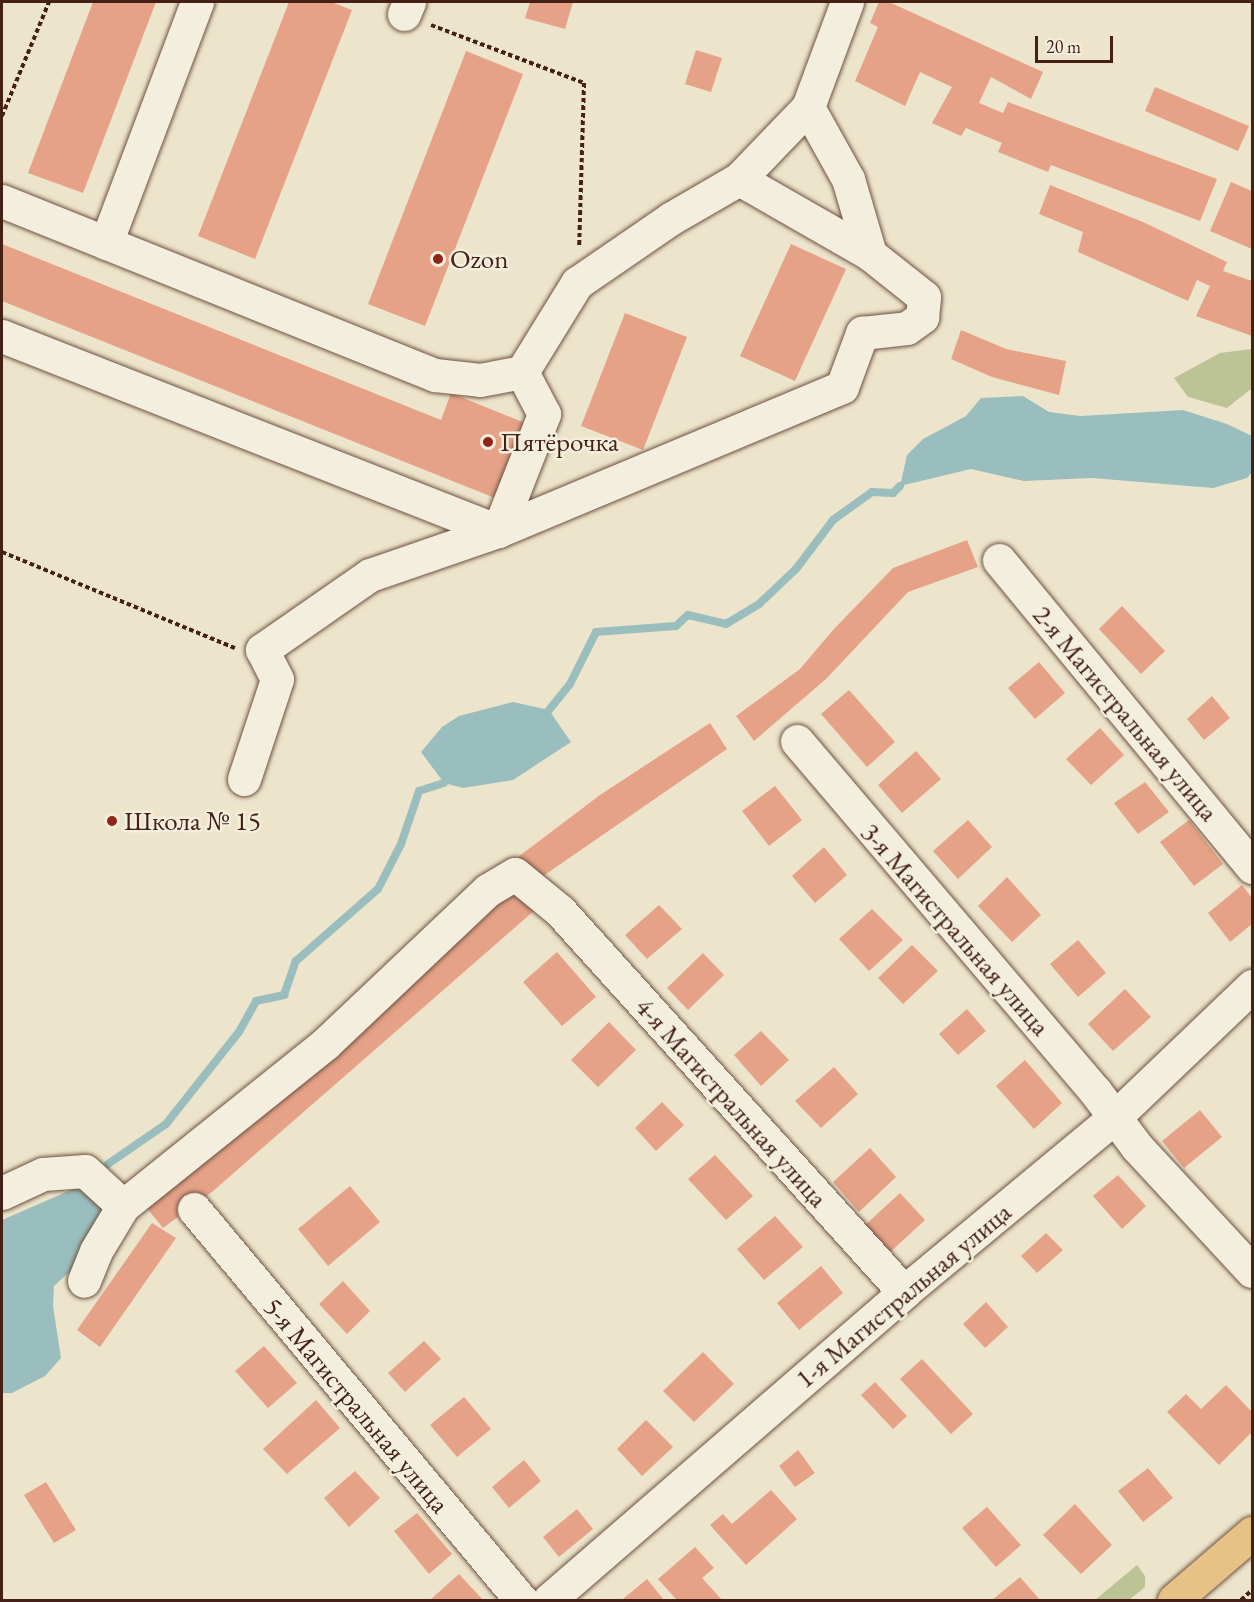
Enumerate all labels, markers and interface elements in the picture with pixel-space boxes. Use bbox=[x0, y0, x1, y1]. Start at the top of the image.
scale bar bbox=[1038, 24, 1116, 62]
text: 20 m bbox=[1046, 35, 1081, 58]
place label: Ozon bbox=[450, 243, 508, 275]
marker: Ozon bbox=[431, 252, 445, 266]
place label: Пятёрочка bbox=[500, 426, 619, 458]
marker: Пятёрочка bbox=[481, 435, 495, 449]
street label: 2-я Магистральная улица bbox=[1026, 599, 1226, 827]
place label: Школа № 15 bbox=[124, 805, 261, 837]
marker: Школа № 15 bbox=[105, 814, 119, 828]
street label: 3-я Магистральная улица bbox=[855, 816, 1057, 1042]
street label: 4-я Магистральная улица bbox=[629, 990, 835, 1214]
street label: 1-я Магистральная улица bbox=[789, 1195, 1017, 1395]
street label: 5-я Магистральная улица bbox=[257, 1291, 457, 1519]

